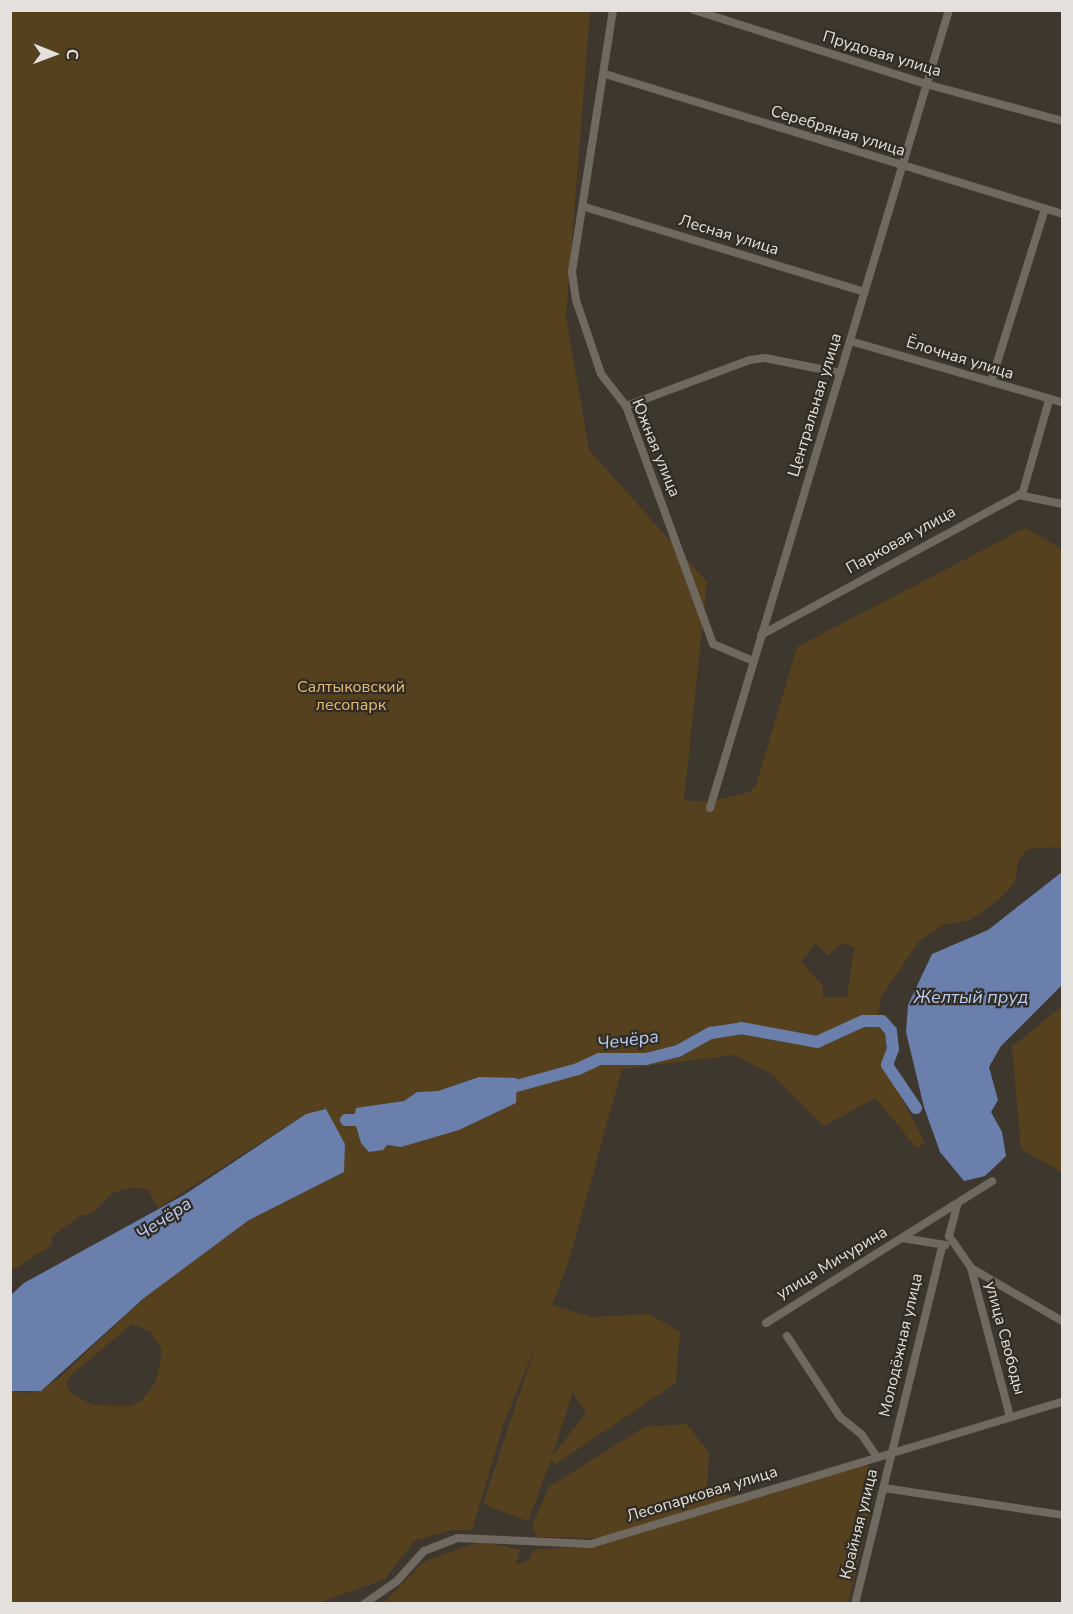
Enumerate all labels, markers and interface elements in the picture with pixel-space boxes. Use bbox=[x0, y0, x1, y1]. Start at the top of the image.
north arrow bbox=[24, 24, 84, 84]
street label: Прудовая улица bbox=[820, 27, 944, 81]
text: С bbox=[61, 49, 83, 60]
street label: Серебряная улица bbox=[768, 101, 908, 161]
street label: Лесная улица bbox=[677, 211, 781, 259]
street label: Центральная улица bbox=[784, 331, 846, 479]
street label: Ёлочная улица bbox=[904, 332, 1016, 384]
street label: Южная улица bbox=[628, 396, 684, 500]
street label: Парковая улица bbox=[843, 502, 959, 578]
park label: Салтыковский лесопарк bbox=[297, 677, 405, 715]
water label: Желтый пруд bbox=[914, 986, 1028, 1008]
water label: Чечёра bbox=[596, 1026, 660, 1054]
water label: Чечёра bbox=[132, 1193, 196, 1245]
street label: улица Мичурина bbox=[773, 1222, 891, 1304]
street label: Молодёжная улица bbox=[875, 1271, 927, 1419]
street label: улица Свободы bbox=[981, 1279, 1029, 1397]
street label: Лесопарковая улица bbox=[624, 1462, 780, 1526]
street label: Крайняя улица bbox=[836, 1467, 882, 1581]

